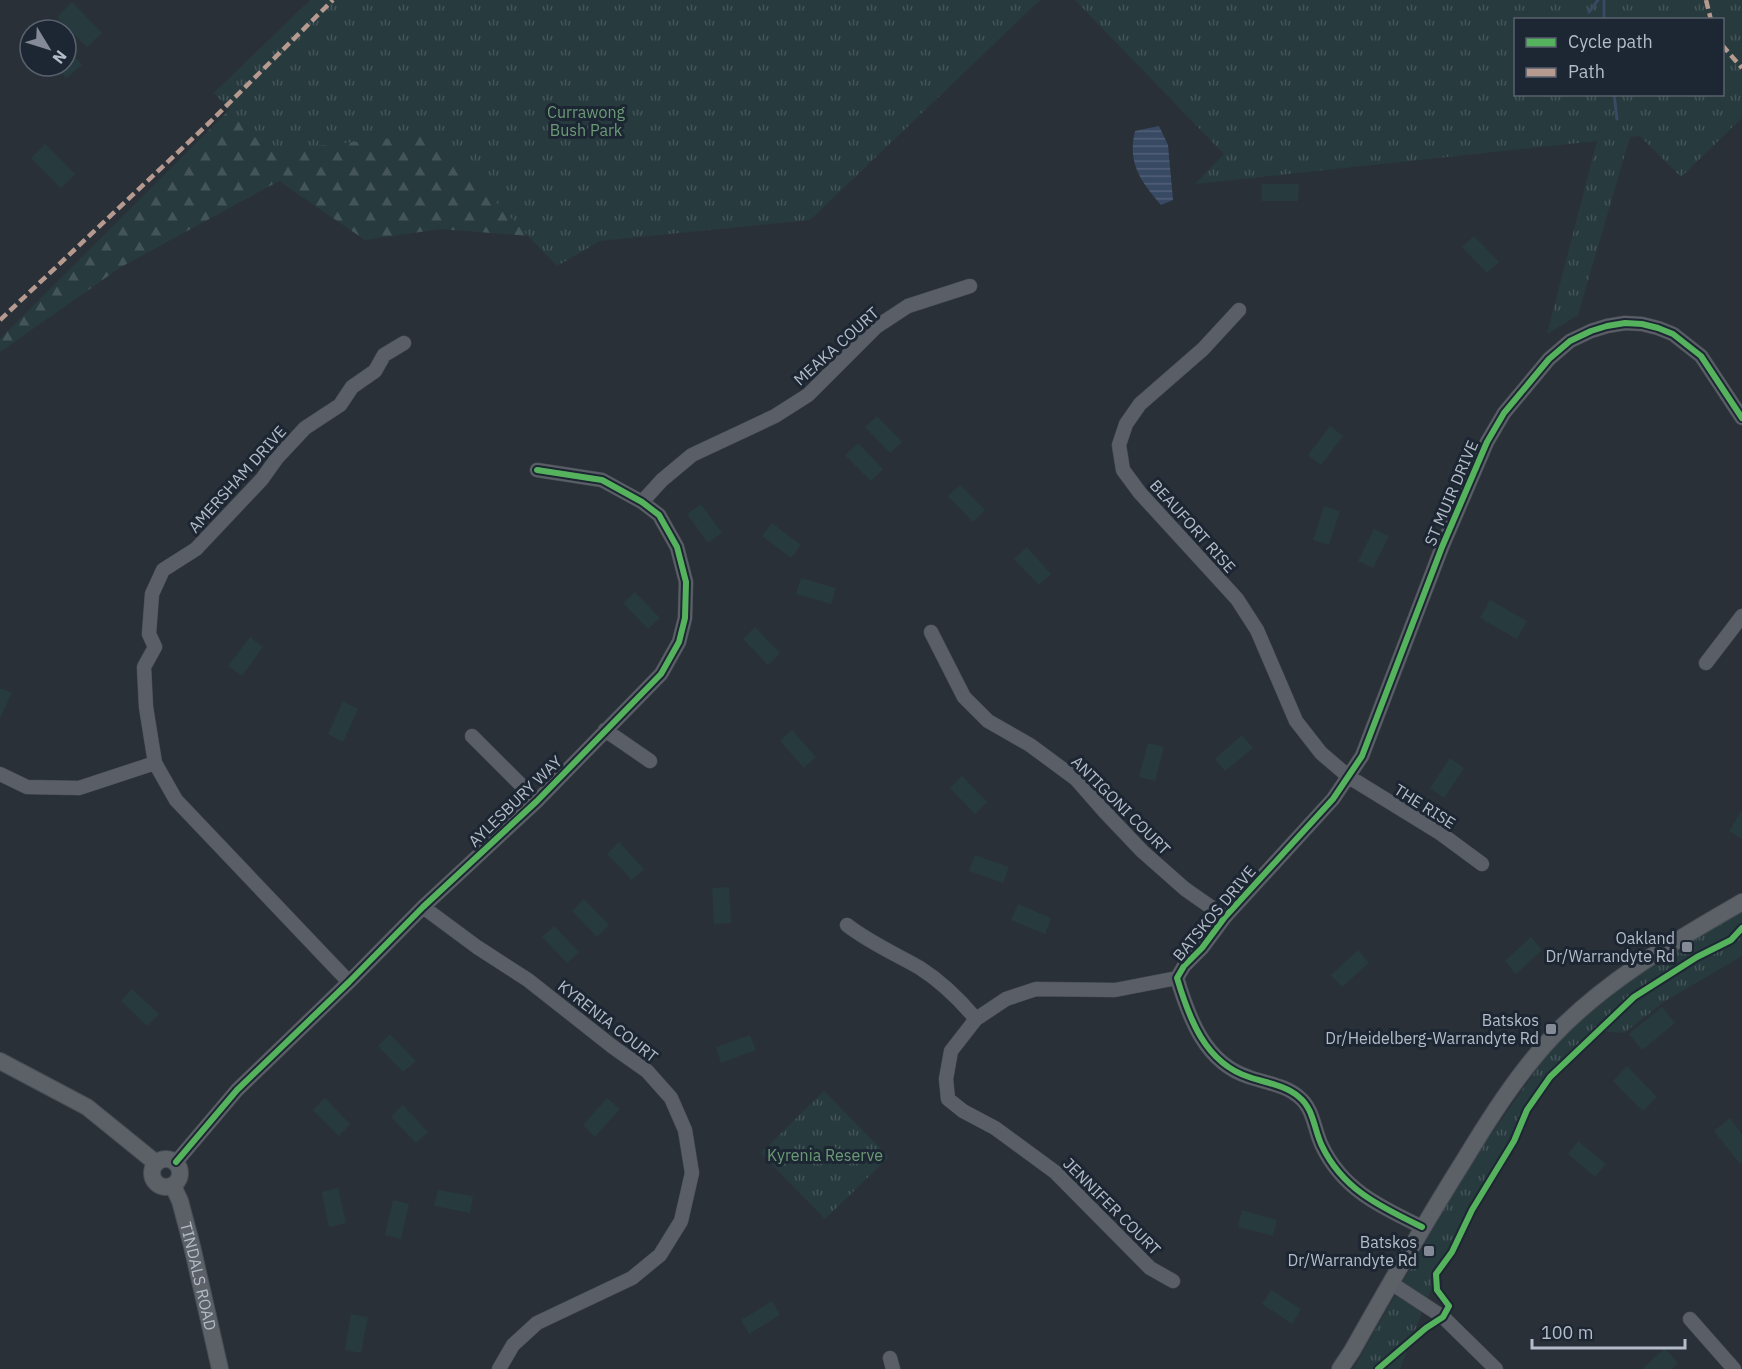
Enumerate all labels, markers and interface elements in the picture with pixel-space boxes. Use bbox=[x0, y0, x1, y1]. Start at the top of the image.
north arrow bbox=[18, 18, 78, 78]
legend bbox=[1514, 18, 1724, 96]
text: Cycle path bbox=[1568, 30, 1653, 53]
text: N bbox=[48, 47, 71, 68]
text: Path bbox=[1568, 60, 1605, 83]
park label: Currawong Bush Park bbox=[547, 102, 626, 140]
street label: MEAKA COURT bbox=[789, 303, 883, 389]
street label: AMERSHAM DRIVE bbox=[184, 421, 290, 537]
street label: ST MUIR DRIVE bbox=[1420, 437, 1482, 549]
street label: BEAUFORT RISE bbox=[1146, 475, 1240, 577]
street label: AYLESBURY WAY bbox=[464, 751, 566, 851]
street label: ANTIGONI COURT bbox=[1067, 751, 1175, 859]
street label: THE RISE bbox=[1391, 779, 1459, 833]
street label: BATSKOS DRIVE bbox=[1168, 861, 1260, 965]
place label: Oakland Dr/Warrandyte Rd bbox=[1546, 928, 1675, 966]
marker: Oakland Dr/Warrandyte Rd bbox=[1680, 940, 1694, 954]
street label: KYRENIA COURT bbox=[554, 976, 662, 1066]
place label: Batskos Dr/Heidelberg-Warrandyte Rd bbox=[1325, 1010, 1539, 1048]
marker: Batskos Dr/Heidelberg-Warrandyte Rd bbox=[1544, 1022, 1558, 1036]
park label: Kyrenia Reserve bbox=[767, 1145, 883, 1165]
street label: JENNIFER COURT bbox=[1059, 1153, 1165, 1259]
street label: TINDALS ROAD bbox=[176, 1220, 221, 1332]
place label: Batskos Dr/Warrandyte Rd bbox=[1288, 1232, 1417, 1270]
marker: Batskos Dr/Warrandyte Rd bbox=[1422, 1244, 1436, 1258]
scale bar bbox=[1532, 1312, 1685, 1350]
text: 100 m bbox=[1541, 1321, 1593, 1344]

